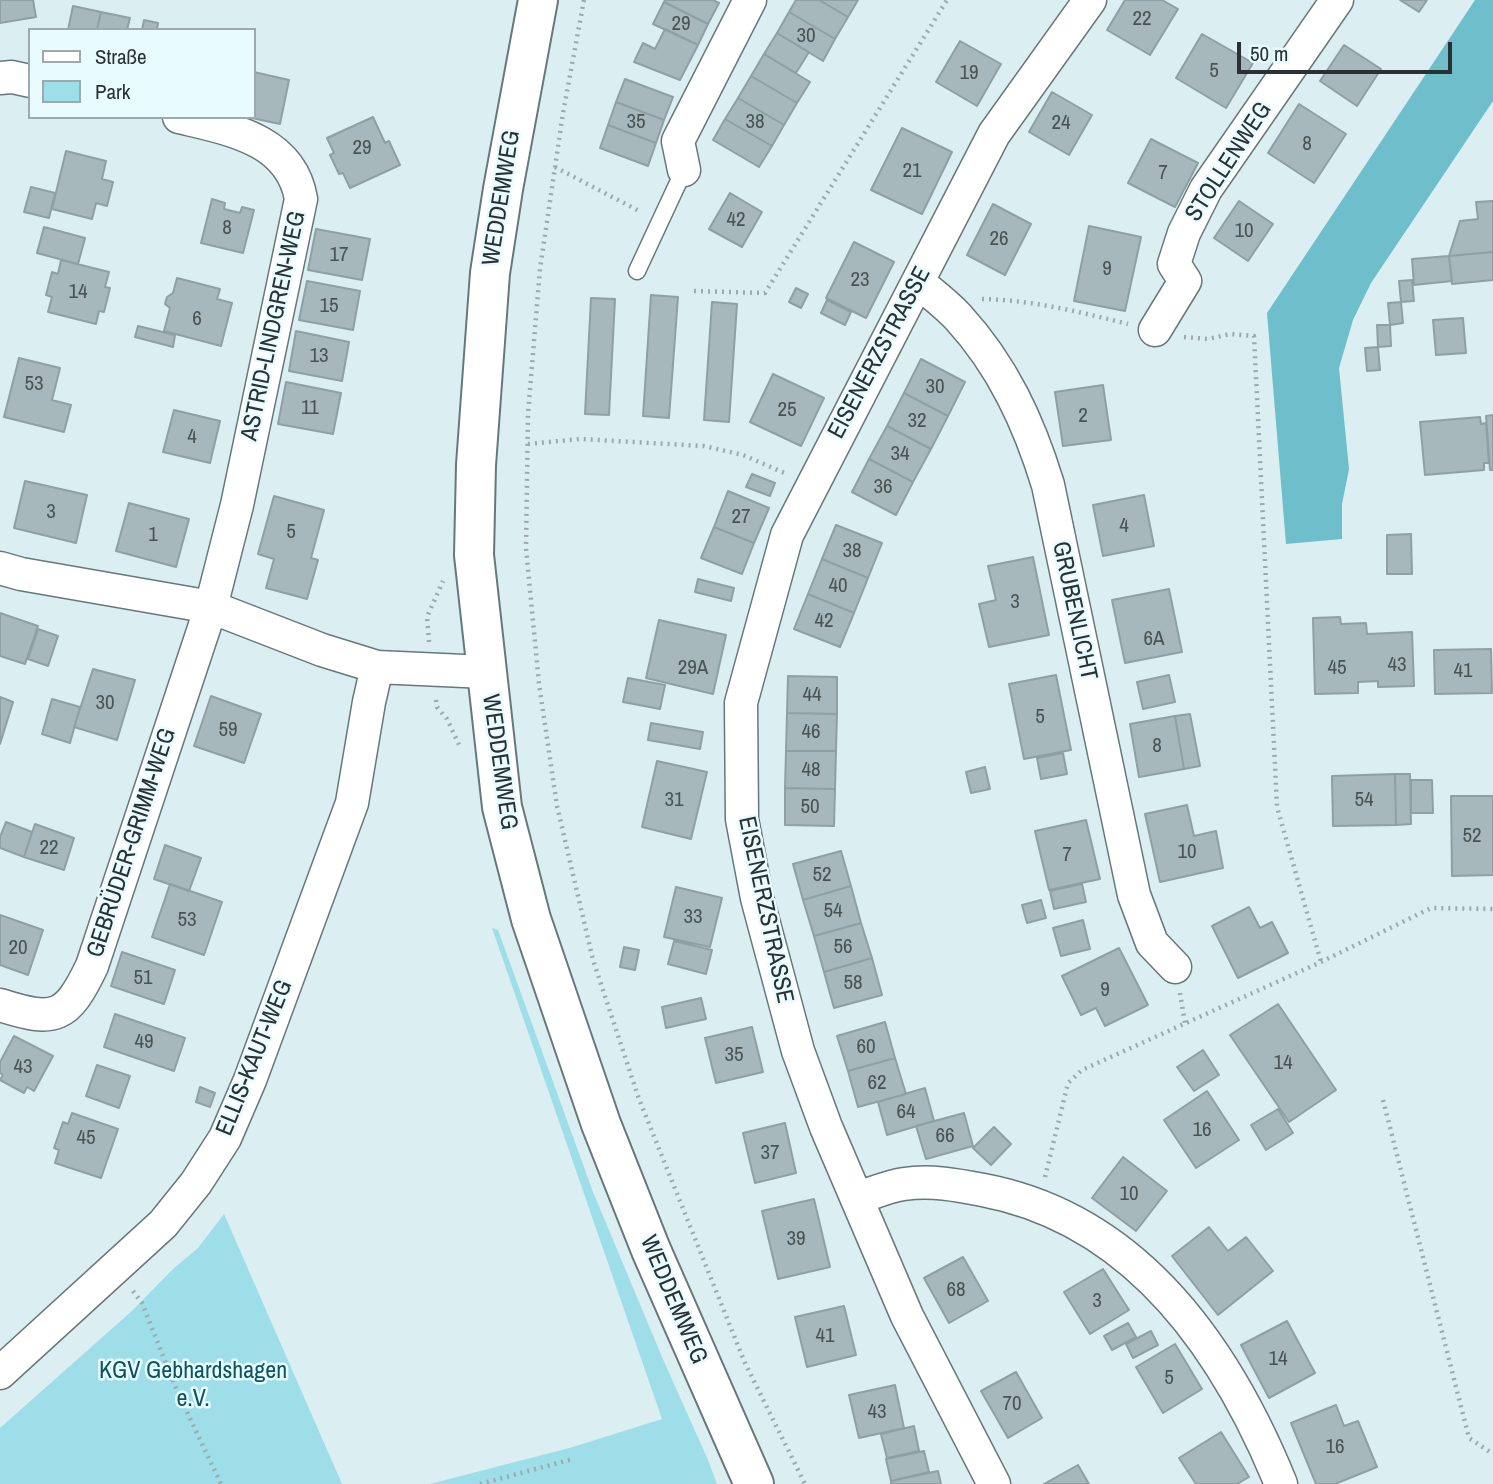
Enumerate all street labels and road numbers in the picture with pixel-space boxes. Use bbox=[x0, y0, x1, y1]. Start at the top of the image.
street label: STOLLENWEG bbox=[1180, 97, 1278, 227]
street label: WEDDEMWEG bbox=[477, 128, 527, 268]
street label: ASTRID-LINDGREN-WEG bbox=[236, 209, 312, 443]
street label: EISENERZSTRASSE bbox=[823, 262, 937, 444]
street label: GRUBENLICHT bbox=[1045, 539, 1103, 683]
street label: WEDDEMWEG bbox=[475, 692, 523, 832]
street label: GEBRÜDER-GRIMM-WEG bbox=[81, 725, 183, 961]
street label: EISENERZSTRASSE bbox=[731, 814, 799, 1006]
street label: ELLIS-KAUT-WEG bbox=[211, 976, 299, 1140]
street label: WEDDEMWEG bbox=[633, 1231, 713, 1369]

